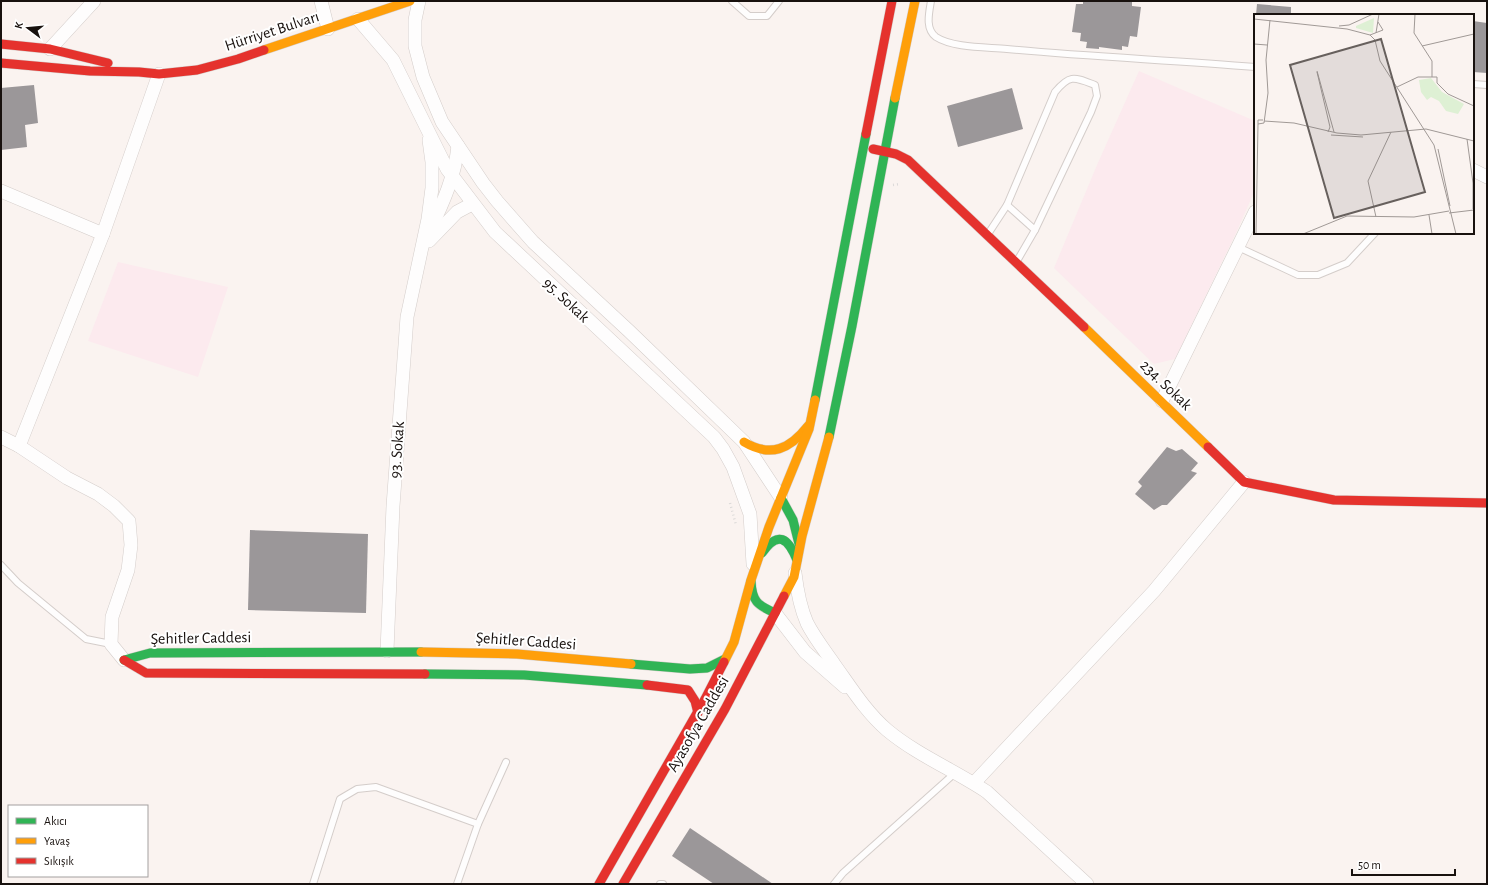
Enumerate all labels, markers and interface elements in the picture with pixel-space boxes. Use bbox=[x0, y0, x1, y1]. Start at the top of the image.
north arrow bbox=[8, 8, 48, 48]
street label: Hürriyet Bulvarı bbox=[223, 8, 321, 55]
inset map bbox=[1254, 14, 1474, 234]
text: K bbox=[13, 20, 25, 30]
street label: 95. Sokak bbox=[540, 275, 593, 326]
street label: 234. Sokak bbox=[1137, 357, 1195, 414]
street label: 93. Sokak bbox=[387, 420, 407, 479]
street label: Şehitler Caddesi bbox=[151, 629, 251, 647]
street label: Şehitler Caddesi bbox=[475, 630, 577, 652]
street label: Ayasofya Caddesi bbox=[664, 673, 733, 775]
legend bbox=[8, 805, 148, 877]
text: Akıcı bbox=[44, 815, 67, 827]
text: Yavaş bbox=[44, 835, 70, 847]
scale bar bbox=[1352, 851, 1455, 877]
text: Sıkışık bbox=[44, 855, 74, 867]
text: 50 m bbox=[1358, 859, 1381, 871]

